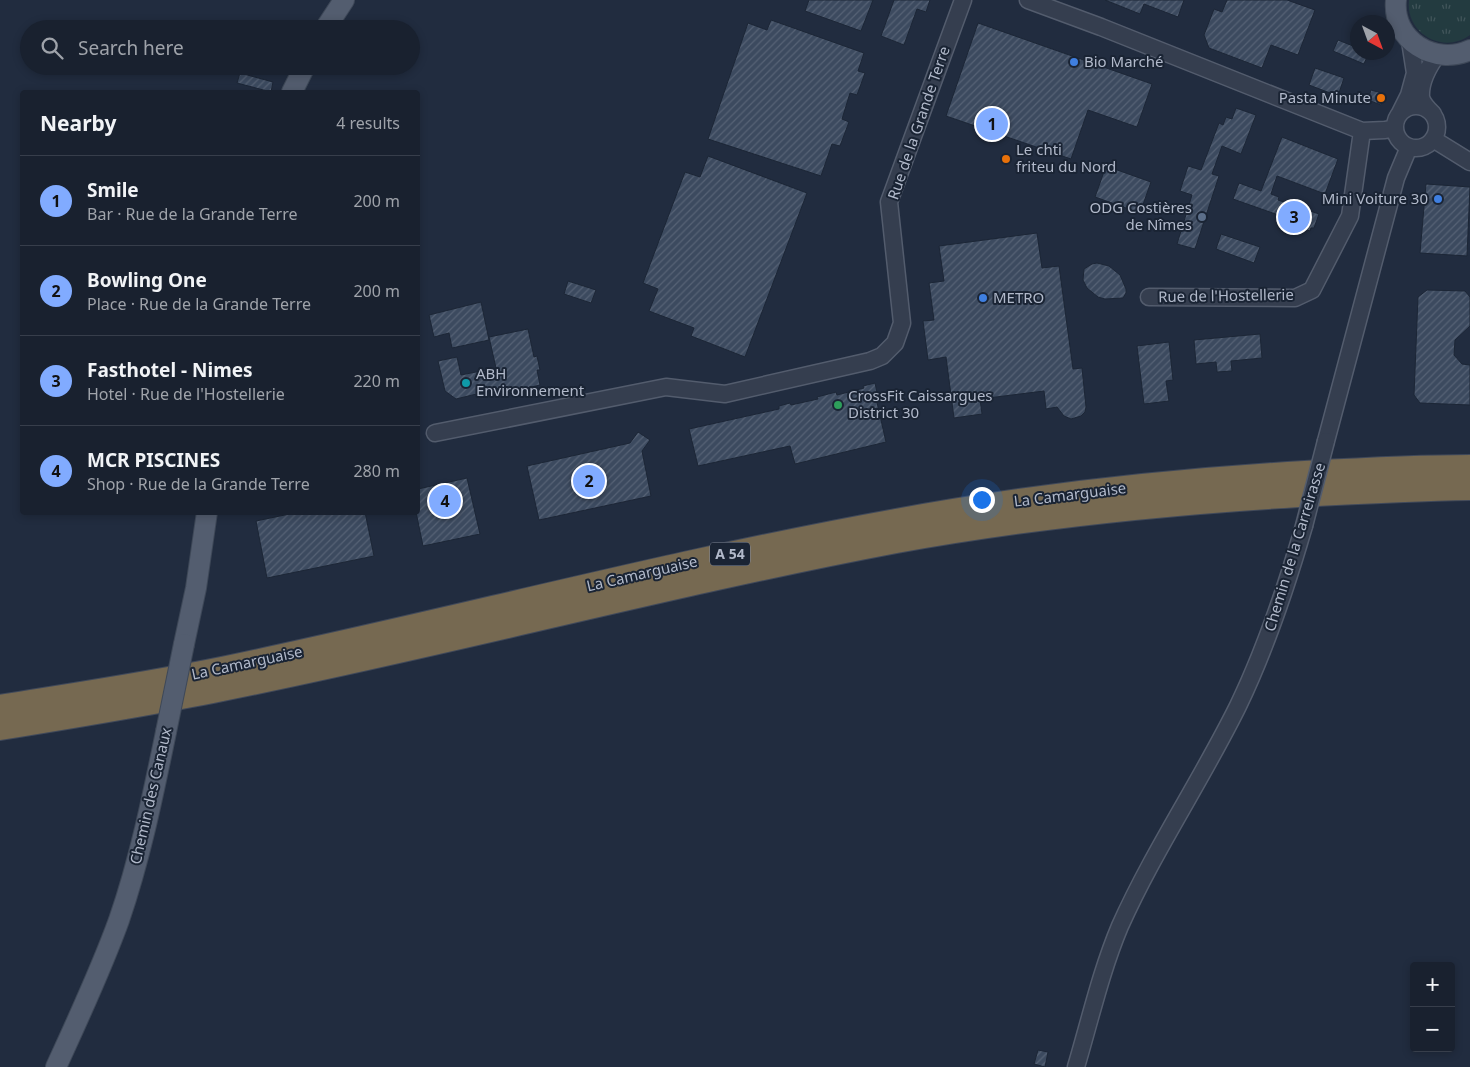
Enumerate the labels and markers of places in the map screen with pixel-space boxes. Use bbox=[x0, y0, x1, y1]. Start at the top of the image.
place label: Bio Marché bbox=[1084, 51, 1163, 71]
marker: Bio Marché bbox=[1068, 56, 1080, 68]
place label: Pasta Minute bbox=[1279, 87, 1371, 107]
marker: Pasta Minute bbox=[1375, 92, 1387, 104]
pin: 1 bbox=[976, 105, 1008, 143]
place label: Le chti friteu du Nord bbox=[1016, 139, 1116, 176]
marker: Le chti friteu du Nord bbox=[1000, 153, 1012, 165]
place label: Mini Voiture 30 bbox=[1322, 188, 1428, 208]
marker: Mini Voiture 30 bbox=[1432, 193, 1444, 205]
place label: ODG Costières de Nîmes bbox=[1089, 197, 1192, 234]
pin: 3 bbox=[1278, 198, 1310, 236]
marker: ODG Costières de Nîmes bbox=[1196, 211, 1208, 223]
place label: METRO bbox=[993, 287, 1044, 307]
marker: METRO bbox=[977, 292, 989, 304]
place label: ABH Environnement bbox=[476, 363, 585, 400]
marker: ABH Environnement bbox=[460, 377, 472, 389]
place label: CrossFit Caissargues District 30 bbox=[848, 385, 993, 422]
marker: CrossFit Caissargues District 30 bbox=[832, 399, 844, 411]
pin: 2 bbox=[573, 462, 605, 500]
pin: 4 bbox=[429, 482, 461, 520]

